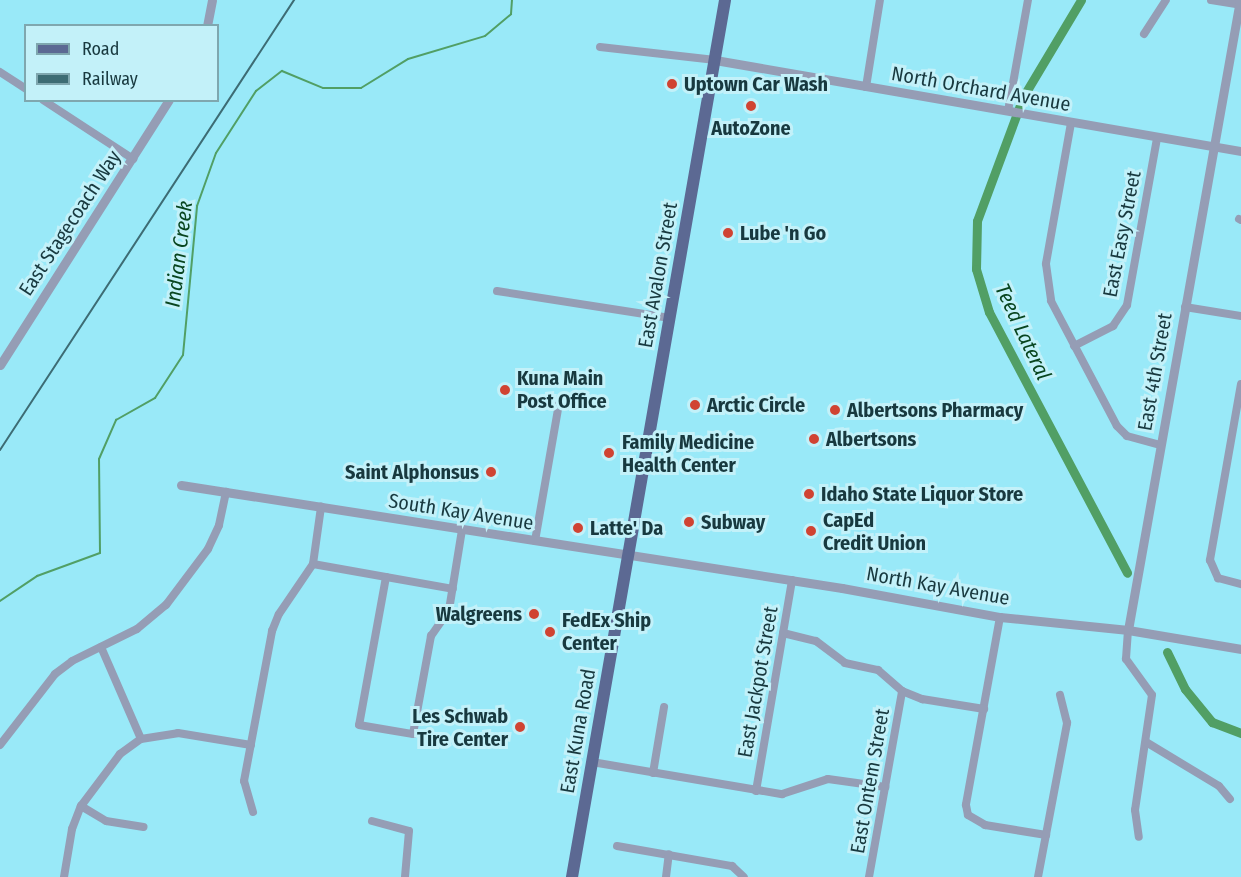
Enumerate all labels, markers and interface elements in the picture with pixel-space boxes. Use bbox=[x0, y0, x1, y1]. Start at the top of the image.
legend bbox=[24, 24, 219, 102]
text: Road bbox=[82, 38, 119, 60]
street label: North Orchard Avenue bbox=[890, 61, 1072, 117]
text: Railway bbox=[82, 68, 138, 90]
place label: Uptown Car Wash bbox=[684, 72, 828, 96]
marker: Uptown Car Wash bbox=[665, 77, 679, 91]
marker: AutoZone bbox=[744, 99, 758, 113]
place label: AutoZone bbox=[711, 116, 791, 140]
street label: East Stagecoach Way bbox=[14, 146, 126, 300]
street label: East Easy Street bbox=[1098, 169, 1146, 299]
water label: Indian Creek bbox=[160, 199, 198, 309]
street label: East Avalon Street bbox=[633, 200, 683, 350]
place label: Lube 'n Go bbox=[740, 221, 826, 245]
marker: Lube 'n Go bbox=[721, 226, 735, 240]
water label: Teed Lateral bbox=[990, 280, 1056, 384]
street label: East 4th Street bbox=[1133, 311, 1177, 433]
place label: Kuna Main Post Office bbox=[517, 366, 607, 413]
marker: Kuna Main Post Office bbox=[498, 383, 512, 397]
place label: Arctic Circle bbox=[707, 393, 805, 417]
marker: Arctic Circle bbox=[688, 398, 702, 412]
place label: Albertsons Pharmacy bbox=[847, 398, 1023, 422]
marker: Albertsons Pharmacy bbox=[828, 403, 842, 417]
place label: Albertsons bbox=[826, 427, 916, 451]
place label: Family Medicine Health Center bbox=[622, 430, 754, 477]
marker: Albertsons bbox=[807, 432, 821, 446]
marker: Family Medicine Health Center bbox=[600, 444, 618, 462]
place label: Saint Alphonsus bbox=[345, 460, 479, 484]
marker: Saint Alphonsus bbox=[484, 465, 498, 479]
place label: Idaho State Liquor Store bbox=[821, 482, 1023, 506]
marker: Idaho State Liquor Store bbox=[802, 487, 816, 501]
street label: South Kay Avenue bbox=[387, 489, 535, 535]
place label: CapEd Credit Union bbox=[823, 508, 926, 555]
place label: Subway bbox=[701, 510, 765, 534]
marker: Subway bbox=[682, 515, 696, 529]
place label: Latte' Da bbox=[590, 516, 663, 540]
marker: Latte' Da bbox=[571, 521, 585, 535]
marker: CapEd Credit Union bbox=[804, 524, 818, 538]
street label: North Kay Avenue bbox=[864, 562, 1012, 610]
place label: Walgreens bbox=[436, 602, 522, 626]
street label: East Jackpot Street bbox=[733, 604, 783, 760]
marker: Walgreens bbox=[527, 607, 541, 621]
place label: FedEx Ship Center bbox=[562, 608, 651, 655]
marker: FedEx Ship Center bbox=[543, 625, 557, 639]
street label: East Kuna Road bbox=[555, 667, 601, 795]
place label: Les Schwab Tire Center bbox=[412, 704, 508, 751]
street label: East Ontem Street bbox=[845, 707, 895, 855]
marker: Les Schwab Tire Center bbox=[513, 720, 527, 734]

